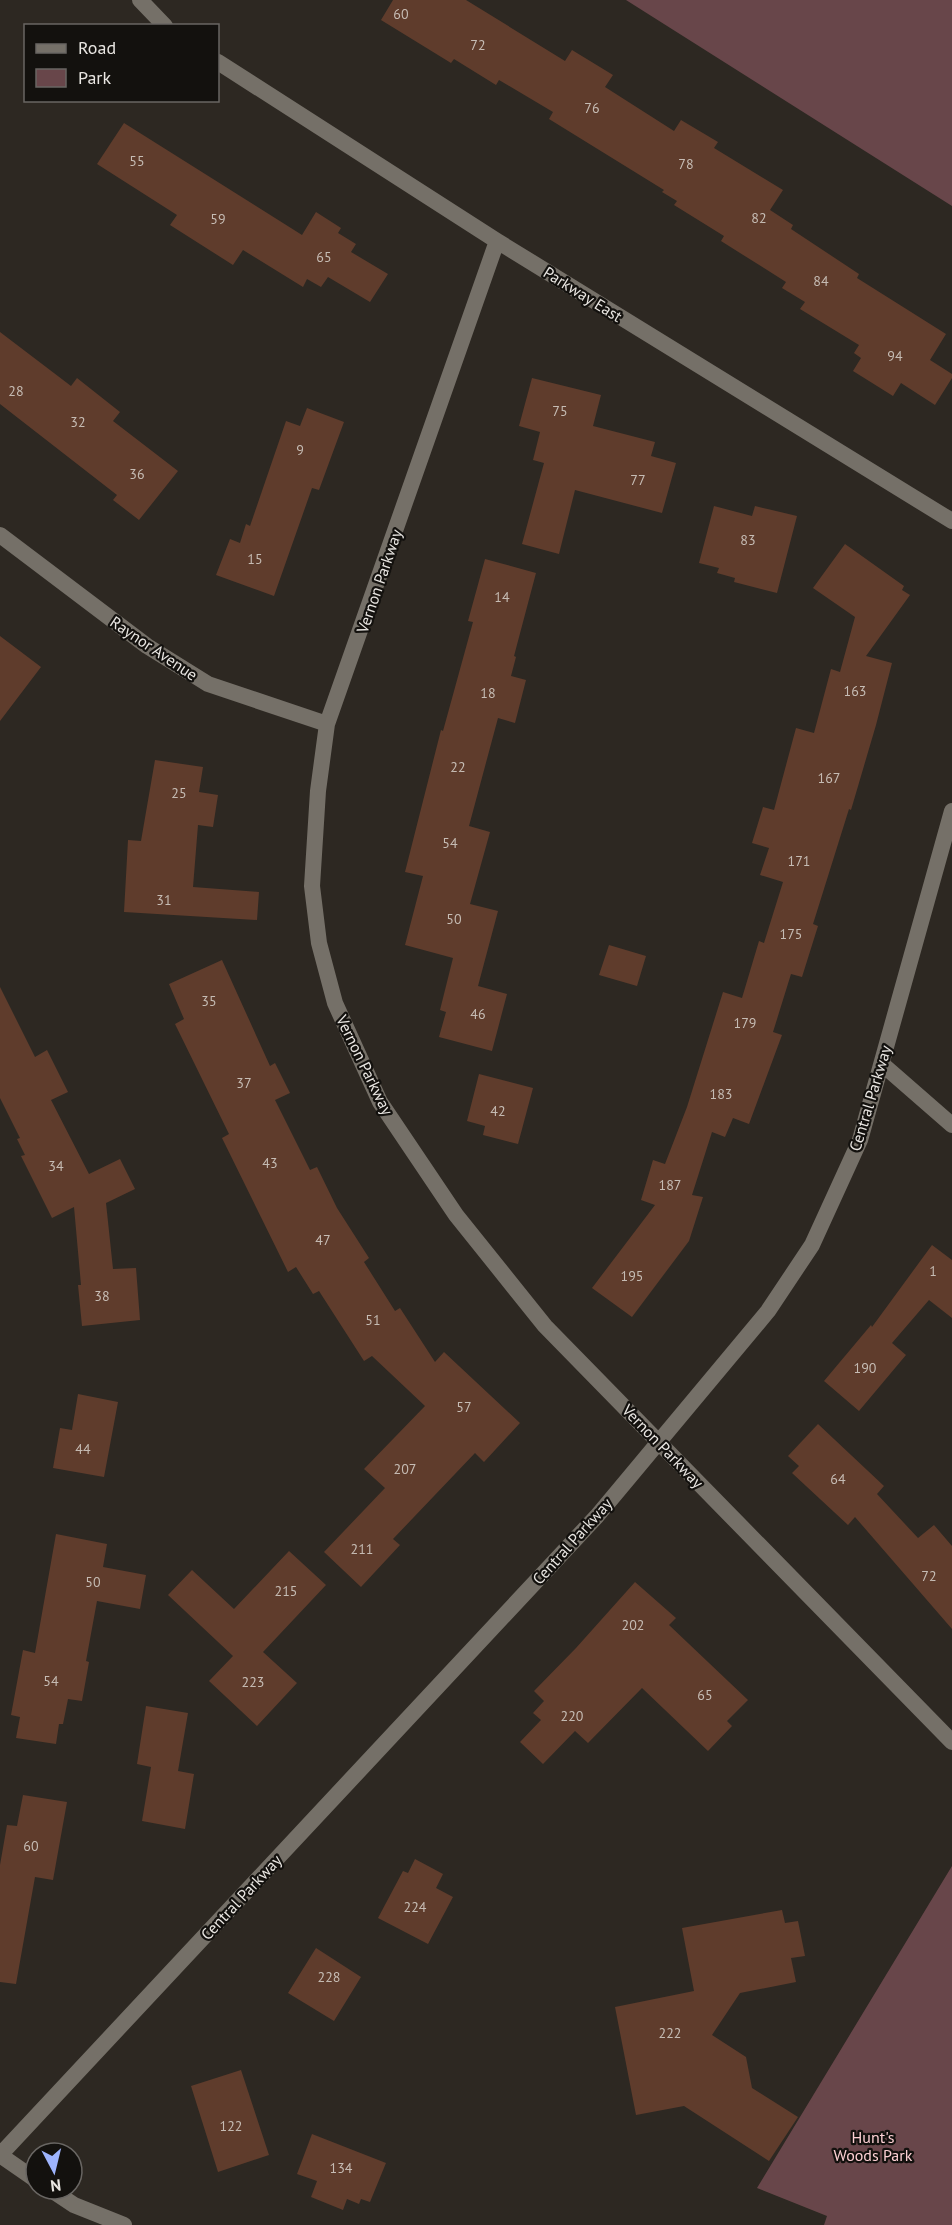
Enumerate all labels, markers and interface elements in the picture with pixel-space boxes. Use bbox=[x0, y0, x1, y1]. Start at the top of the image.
house number: 60 bbox=[393, 5, 409, 23]
legend bbox=[24, 24, 219, 102]
text: Road bbox=[78, 36, 116, 59]
house number: 72 bbox=[470, 36, 486, 54]
text: Park bbox=[78, 66, 111, 89]
house number: 76 bbox=[584, 99, 600, 117]
house number: 55 bbox=[129, 152, 145, 170]
house number: 78 bbox=[678, 155, 694, 173]
house number: 82 bbox=[751, 209, 767, 227]
house number: 59 bbox=[210, 210, 226, 228]
house number: 65 bbox=[316, 248, 332, 266]
street label: Parkway East bbox=[540, 262, 626, 326]
house number: 84 bbox=[813, 272, 829, 290]
house number: 94 bbox=[887, 347, 903, 365]
house number: 28 bbox=[8, 382, 24, 400]
house number: 75 bbox=[552, 402, 568, 420]
house number: 32 bbox=[70, 413, 86, 431]
house number: 9 bbox=[296, 441, 304, 459]
house number: 36 bbox=[129, 465, 145, 483]
house number: 77 bbox=[630, 471, 646, 489]
street label: Vernon Parkway bbox=[352, 526, 406, 637]
house number: 83 bbox=[740, 531, 756, 549]
house number: 15 bbox=[247, 550, 263, 568]
house number: 14 bbox=[494, 588, 510, 606]
street label: Raynor Avenue bbox=[106, 611, 202, 685]
house number: 163 bbox=[844, 682, 866, 700]
house number: 18 bbox=[480, 684, 496, 702]
house number: 22 bbox=[450, 758, 466, 776]
house number: 167 bbox=[818, 769, 840, 787]
house number: 25 bbox=[171, 784, 187, 802]
house number: 54 bbox=[442, 834, 458, 852]
house number: 171 bbox=[788, 852, 810, 870]
house number: 31 bbox=[156, 891, 172, 909]
house number: 50 bbox=[446, 910, 462, 928]
house number: 175 bbox=[780, 925, 802, 943]
house number: 35 bbox=[201, 992, 217, 1010]
house number: 46 bbox=[470, 1005, 486, 1023]
street label: Vernon Parkway bbox=[332, 1011, 398, 1119]
house number: 179 bbox=[734, 1014, 756, 1032]
street label: Central Parkway bbox=[844, 1042, 896, 1153]
house number: 37 bbox=[236, 1074, 252, 1092]
house number: 183 bbox=[710, 1085, 732, 1103]
house number: 42 bbox=[490, 1102, 506, 1120]
house number: 43 bbox=[262, 1154, 278, 1172]
house number: 34 bbox=[48, 1157, 64, 1175]
house number: 187 bbox=[659, 1176, 681, 1194]
house number: 47 bbox=[315, 1231, 331, 1249]
house number: 1 bbox=[929, 1262, 937, 1280]
house number: 195 bbox=[621, 1267, 643, 1285]
house number: 38 bbox=[94, 1287, 110, 1305]
house number: 51 bbox=[365, 1311, 381, 1329]
house number: 190 bbox=[854, 1359, 877, 1377]
house number: 57 bbox=[456, 1398, 472, 1416]
street label: Vernon Parkway bbox=[617, 1399, 708, 1492]
house number: 44 bbox=[75, 1440, 91, 1458]
house number: 207 bbox=[394, 1460, 416, 1478]
house number: 64 bbox=[830, 1470, 846, 1488]
street label: Central Parkway bbox=[528, 1493, 617, 1588]
house number: 211 bbox=[351, 1540, 373, 1558]
house number: 72 bbox=[921, 1567, 937, 1585]
house number: 50 bbox=[85, 1573, 101, 1591]
house number: 215 bbox=[275, 1582, 297, 1600]
house number: 202 bbox=[622, 1616, 644, 1634]
house number: 54 bbox=[43, 1672, 59, 1690]
house number: 223 bbox=[242, 1673, 264, 1691]
house number: 65 bbox=[697, 1686, 713, 1704]
house number: 220 bbox=[561, 1707, 584, 1725]
house number: 60 bbox=[23, 1837, 39, 1855]
street label: Central Parkway bbox=[196, 1850, 286, 1944]
house number: 224 bbox=[404, 1898, 427, 1916]
house number: 228 bbox=[318, 1968, 340, 1986]
house number: 222 bbox=[659, 2024, 681, 2042]
house number: 122 bbox=[220, 2117, 242, 2135]
park label: Hunt's Woods Park bbox=[834, 2127, 913, 2165]
north arrow bbox=[24, 2141, 84, 2201]
house number: 134 bbox=[330, 2159, 353, 2177]
text: N bbox=[49, 2175, 62, 2196]

